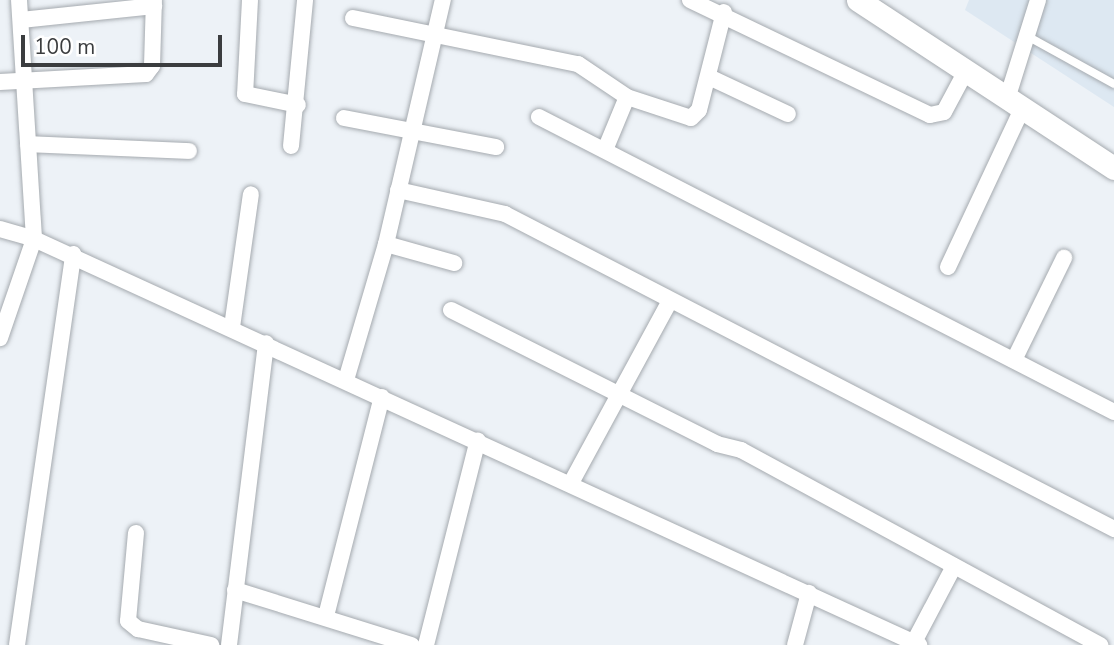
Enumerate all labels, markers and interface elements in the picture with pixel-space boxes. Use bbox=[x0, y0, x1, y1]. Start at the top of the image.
scale bar bbox=[24, 21, 226, 65]
text: 100 m bbox=[34, 33, 95, 61]

